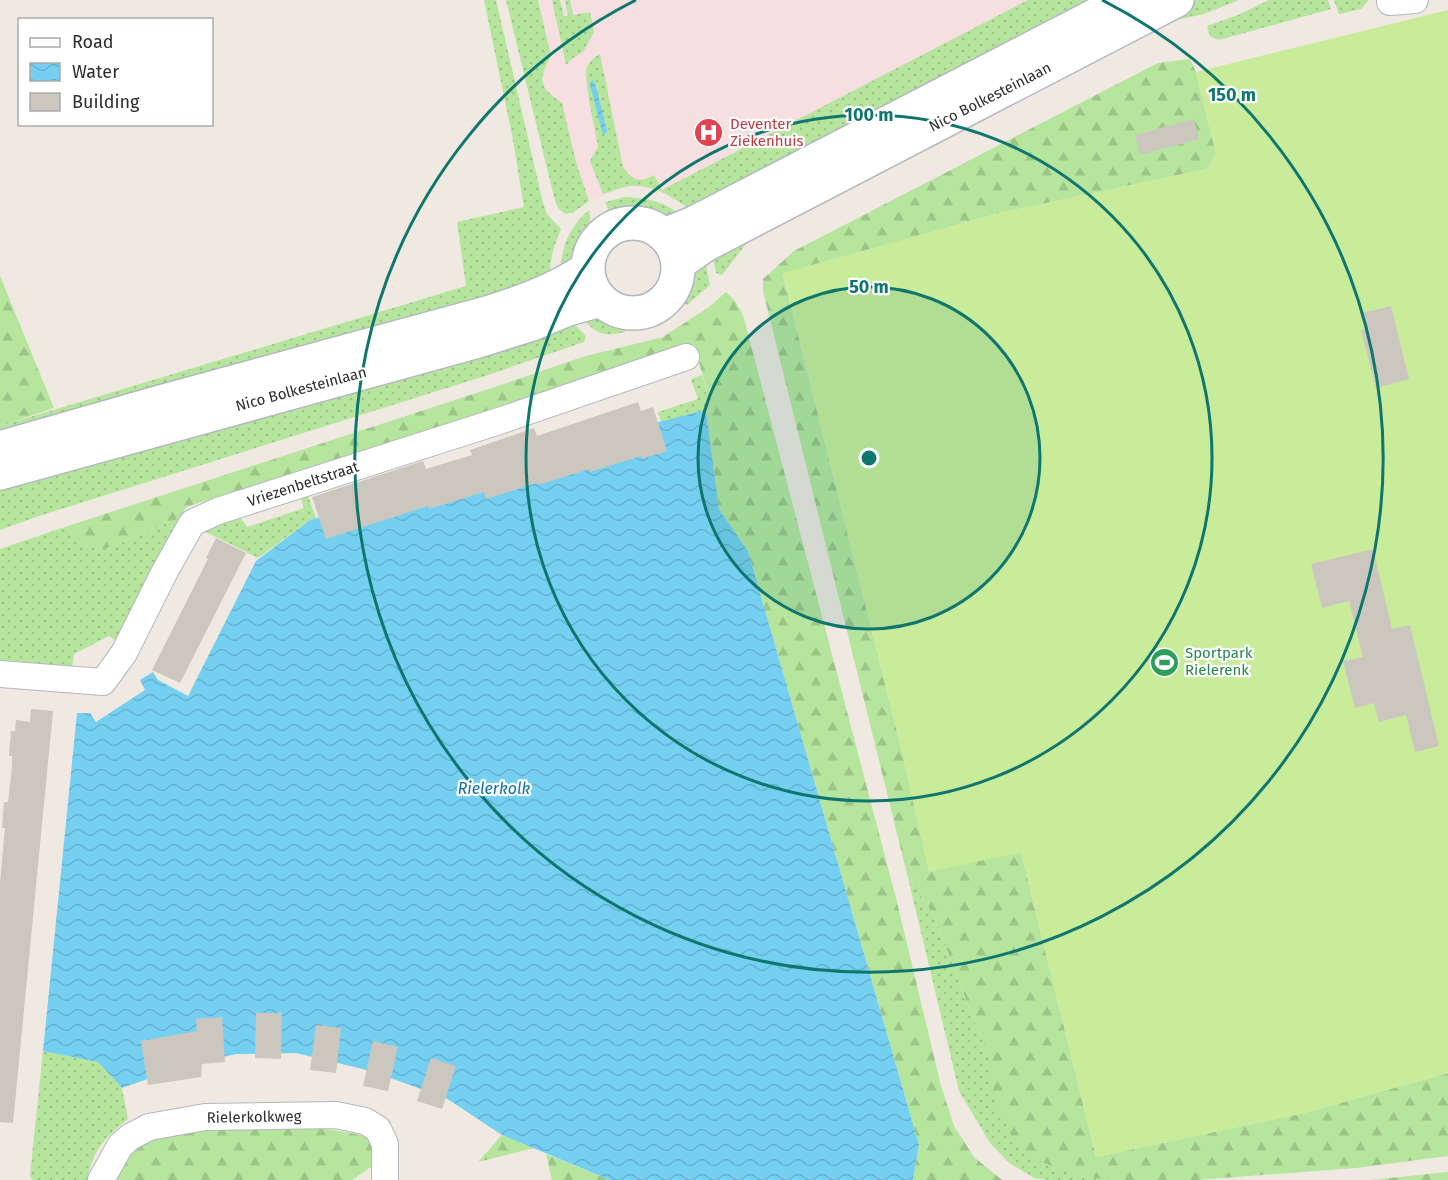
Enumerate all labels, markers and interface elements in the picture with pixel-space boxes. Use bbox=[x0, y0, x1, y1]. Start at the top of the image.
legend bbox=[18, 18, 213, 126]
text: Road bbox=[72, 31, 114, 53]
street label: Nico Bolkesteinlaan bbox=[926, 58, 1054, 136]
text: Water bbox=[72, 61, 119, 83]
text: 150 m bbox=[1208, 84, 1256, 106]
text: Building bbox=[72, 91, 140, 113]
text: 100 m bbox=[845, 104, 893, 126]
place label: Deventer Ziekenhuis bbox=[730, 115, 804, 150]
hospital icon: Deventer Ziekenhuis bbox=[693, 117, 725, 149]
text: 50 m bbox=[849, 276, 889, 298]
street label: Nico Bolkesteinlaan bbox=[234, 363, 368, 415]
centre of rings bbox=[859, 448, 879, 468]
street label: Vriezenbeltstraat bbox=[245, 457, 361, 510]
place label: Sportpark Rielerenk bbox=[1185, 644, 1253, 679]
sports icon: Sportpark Rielerenk bbox=[1148, 646, 1180, 678]
water label: Rielerkolk bbox=[458, 779, 531, 798]
street label: Rielerkolkweg bbox=[206, 1107, 302, 1127]

